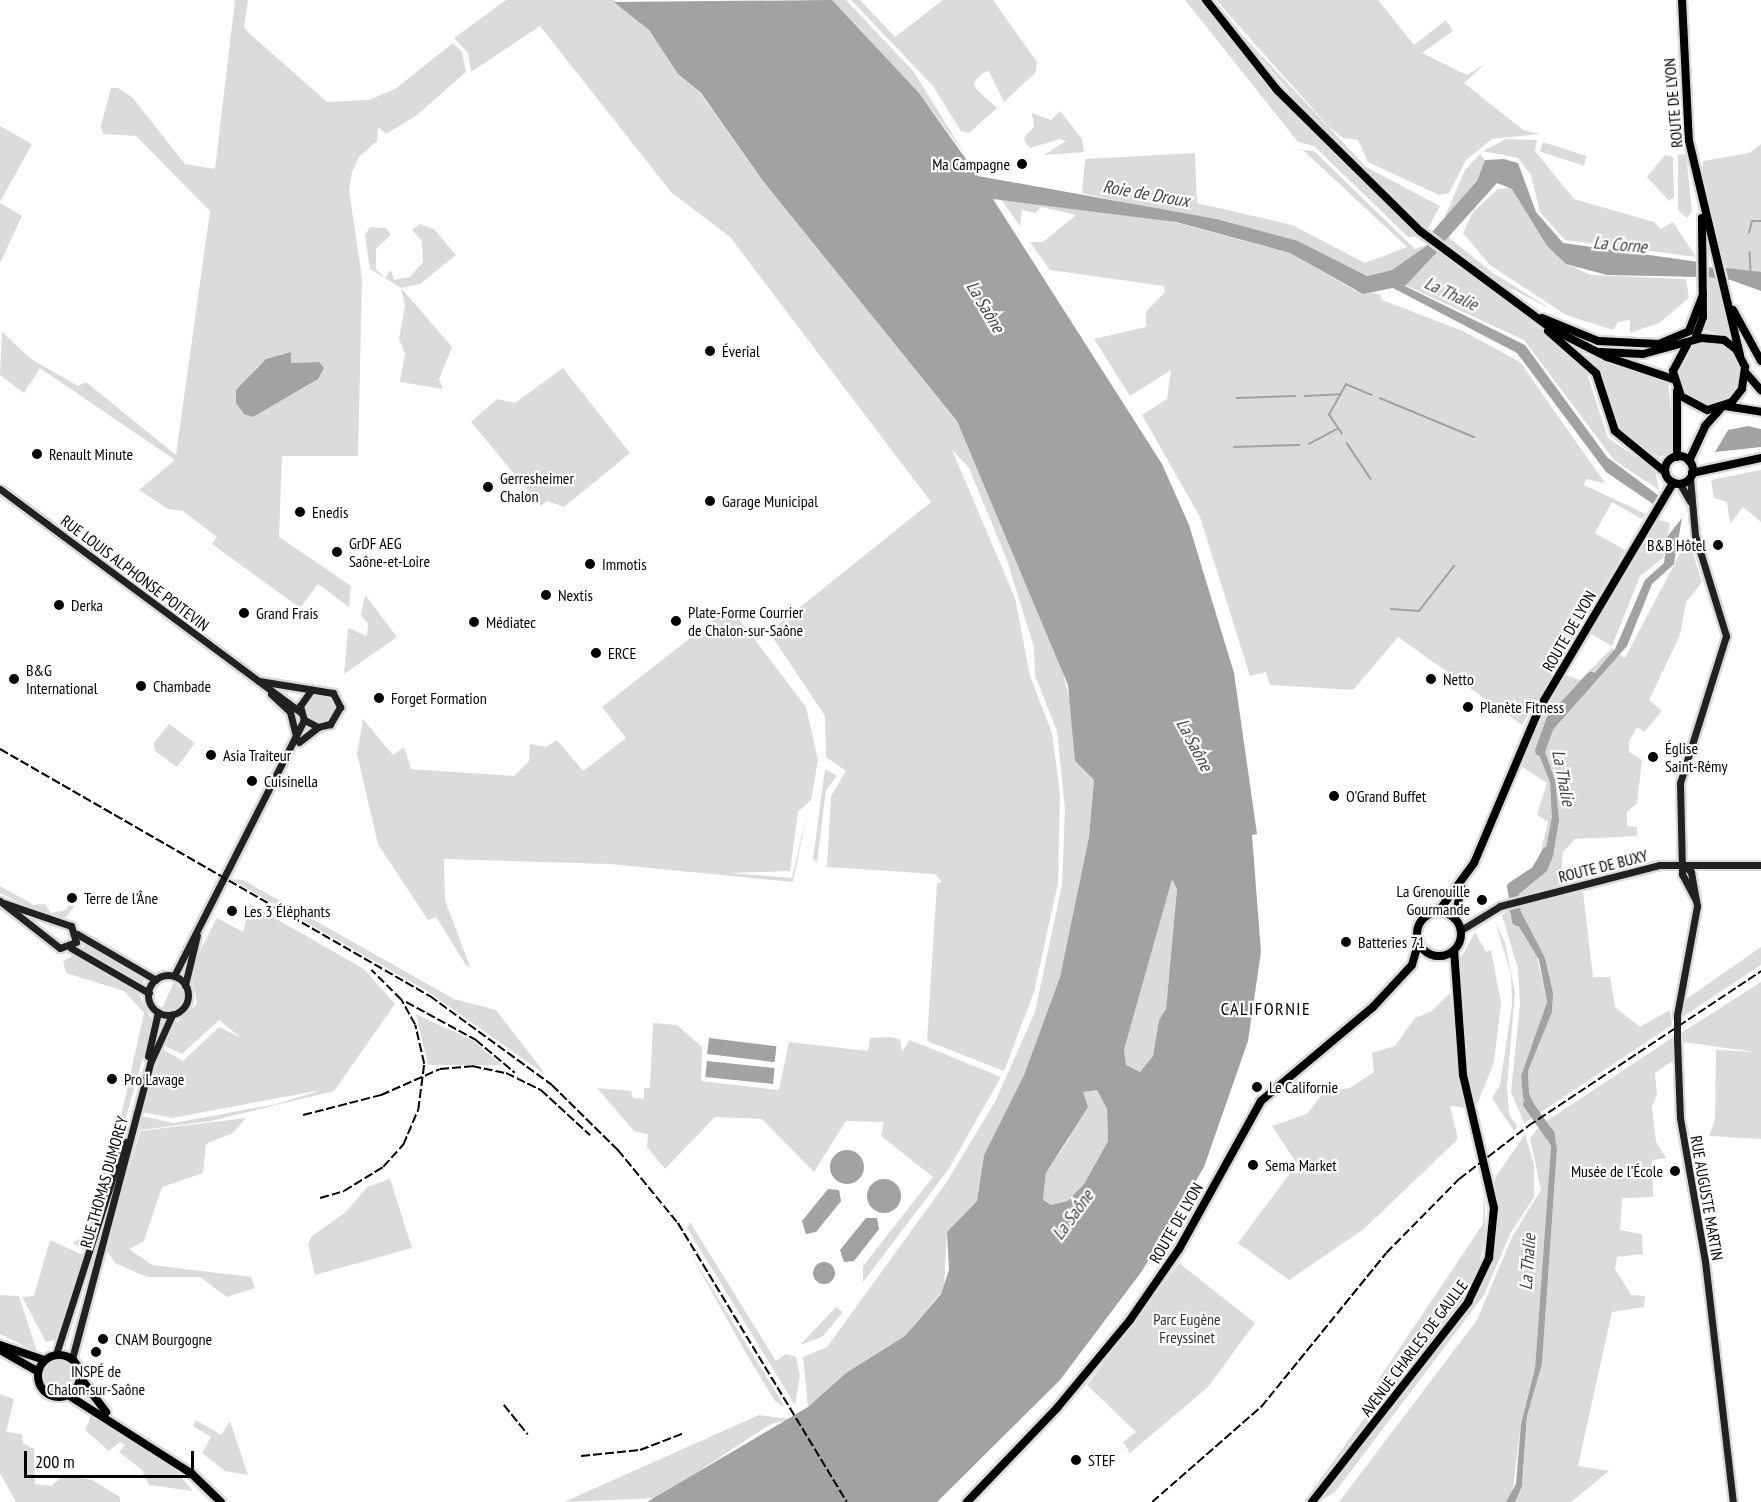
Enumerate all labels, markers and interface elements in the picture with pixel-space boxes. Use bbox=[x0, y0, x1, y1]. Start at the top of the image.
street label: ROUTE DE LYON bbox=[1660, 57, 1686, 149]
place label: Ma Campagne bbox=[932, 154, 1010, 174]
marker: Ma Campagne bbox=[1015, 157, 1029, 171]
water label: Roie de Droux bbox=[1101, 176, 1191, 212]
water label: La Corne bbox=[1592, 232, 1648, 258]
water label: La Thalie bbox=[1421, 272, 1481, 316]
water label: La Saône bbox=[961, 277, 1009, 337]
place label: Éverial bbox=[722, 341, 760, 361]
marker: Éverial bbox=[703, 344, 717, 358]
place label: Renault Minute bbox=[49, 444, 133, 464]
marker: Renault Minute bbox=[30, 447, 44, 461]
place label: Gerresheimer Chalon bbox=[500, 468, 574, 506]
marker: Gerresheimer Chalon bbox=[481, 480, 495, 494]
place label: Garage Municipal bbox=[722, 491, 818, 511]
marker: Garage Municipal bbox=[703, 494, 717, 508]
place label: Enedis bbox=[312, 502, 348, 522]
marker: Enedis bbox=[293, 505, 307, 519]
street label: RUE LOUIS ALPHONSE POITEVIN bbox=[57, 511, 213, 635]
place label: GrDF AEG Saône-et-Loire bbox=[349, 533, 430, 571]
place label: B&B Hôtel bbox=[1647, 535, 1706, 555]
marker: B&B Hôtel bbox=[1711, 538, 1725, 552]
marker: GrDF AEG Saône-et-Loire bbox=[330, 545, 344, 559]
place label: Immotis bbox=[602, 554, 647, 574]
marker: Immotis bbox=[583, 557, 597, 571]
place label: Nextis bbox=[558, 585, 593, 605]
street label: ROUTE DE LYON bbox=[1538, 587, 1600, 675]
marker: Nextis bbox=[539, 588, 553, 602]
place label: Derka bbox=[71, 595, 103, 615]
marker: Derka bbox=[52, 598, 66, 612]
place label: Plate-Forme Courrier de Chalon-sur-Saône bbox=[688, 602, 803, 640]
place label: Grand Frais bbox=[256, 603, 318, 623]
marker: Grand Frais bbox=[237, 606, 251, 620]
place label: Médiatec bbox=[486, 612, 536, 632]
marker: Plate-Forme Courrier de Chalon-sur-Saône bbox=[669, 614, 683, 628]
marker: Médiatec bbox=[467, 615, 481, 629]
place label: ERCE bbox=[608, 643, 636, 663]
marker: ERCE bbox=[589, 646, 603, 660]
place label: B&G International bbox=[26, 660, 97, 698]
place label: Netto bbox=[1443, 669, 1474, 689]
marker: B&G International bbox=[7, 672, 21, 686]
marker: Netto bbox=[1424, 672, 1438, 686]
place label: Chambade bbox=[153, 676, 211, 696]
marker: Chambade bbox=[134, 679, 148, 693]
place label: Forget Formation bbox=[391, 688, 487, 708]
marker: Forget Formation bbox=[372, 691, 386, 705]
place label: Planète Fitness bbox=[1480, 697, 1564, 717]
marker: Planète Fitness bbox=[1461, 700, 1475, 714]
water label: La Saône bbox=[1171, 715, 1217, 775]
place label: Église Saint-Rémy bbox=[1665, 738, 1728, 776]
place label: Asia Traiteur bbox=[223, 745, 291, 765]
marker: Asia Traiteur bbox=[204, 748, 218, 762]
water label: La Thalie bbox=[1547, 748, 1579, 808]
marker: Église Saint-Rémy bbox=[1646, 750, 1660, 764]
place label: Cuisinella bbox=[264, 771, 318, 791]
marker: Cuisinella bbox=[245, 774, 259, 788]
place label: O'Grand Buffet bbox=[1346, 786, 1426, 806]
marker: O'Grand Buffet bbox=[1327, 789, 1341, 803]
street label: ROUTE DE BUXY bbox=[1556, 846, 1650, 886]
place label: La Grenouille Gourmande bbox=[1397, 881, 1470, 919]
place label: Terre de l'Âne bbox=[84, 888, 158, 908]
marker: Terre de l'Âne bbox=[65, 891, 79, 905]
marker: La Grenouille Gourmande bbox=[1475, 893, 1489, 907]
place label: Les 3 Éléphants bbox=[244, 901, 330, 921]
marker: Les 3 Éléphants bbox=[225, 904, 239, 918]
place label: Batteries 71 bbox=[1358, 932, 1425, 952]
marker: Batteries 71 bbox=[1339, 935, 1353, 949]
district label: CALIFORNIE bbox=[1221, 998, 1311, 1020]
place label: Pro Lavage bbox=[124, 1069, 184, 1089]
marker: Pro Lavage bbox=[105, 1072, 119, 1086]
place label: Le Californie bbox=[1269, 1077, 1338, 1097]
marker: Le Californie bbox=[1250, 1080, 1264, 1094]
street label: RUE THOMAS DUMOREY bbox=[76, 1114, 132, 1250]
street label: RUE AUGUSTE MARTIN bbox=[1687, 1134, 1727, 1262]
place label: Sema Market bbox=[1265, 1155, 1337, 1175]
marker: Sema Market bbox=[1246, 1158, 1260, 1172]
place label: Musée de l'École bbox=[1571, 1161, 1663, 1181]
marker: Musée de l'École bbox=[1668, 1164, 1682, 1178]
street label: ROUTE DE LYON bbox=[1145, 1179, 1207, 1267]
water label: La Saône bbox=[1048, 1186, 1098, 1244]
water label: La Thalie bbox=[1515, 1233, 1541, 1291]
street label: AVENUE CHARLES DE GAULLE bbox=[1356, 1276, 1472, 1420]
park label: Parc Eugène Freyssinet bbox=[1153, 1309, 1221, 1347]
place label: CNAM Bourgogne bbox=[115, 1329, 212, 1349]
marker: CNAM Bourgogne bbox=[96, 1332, 110, 1346]
marker: INSPÉ de Chalon-sur-Saône bbox=[89, 1345, 103, 1359]
place label: INSPÉ de Chalon-sur-Saône bbox=[47, 1361, 145, 1399]
scale bar bbox=[27, 1439, 196, 1477]
text: 200 m bbox=[35, 1450, 75, 1473]
place label: STEF bbox=[1088, 1450, 1115, 1470]
marker: STEF bbox=[1069, 1453, 1083, 1467]

